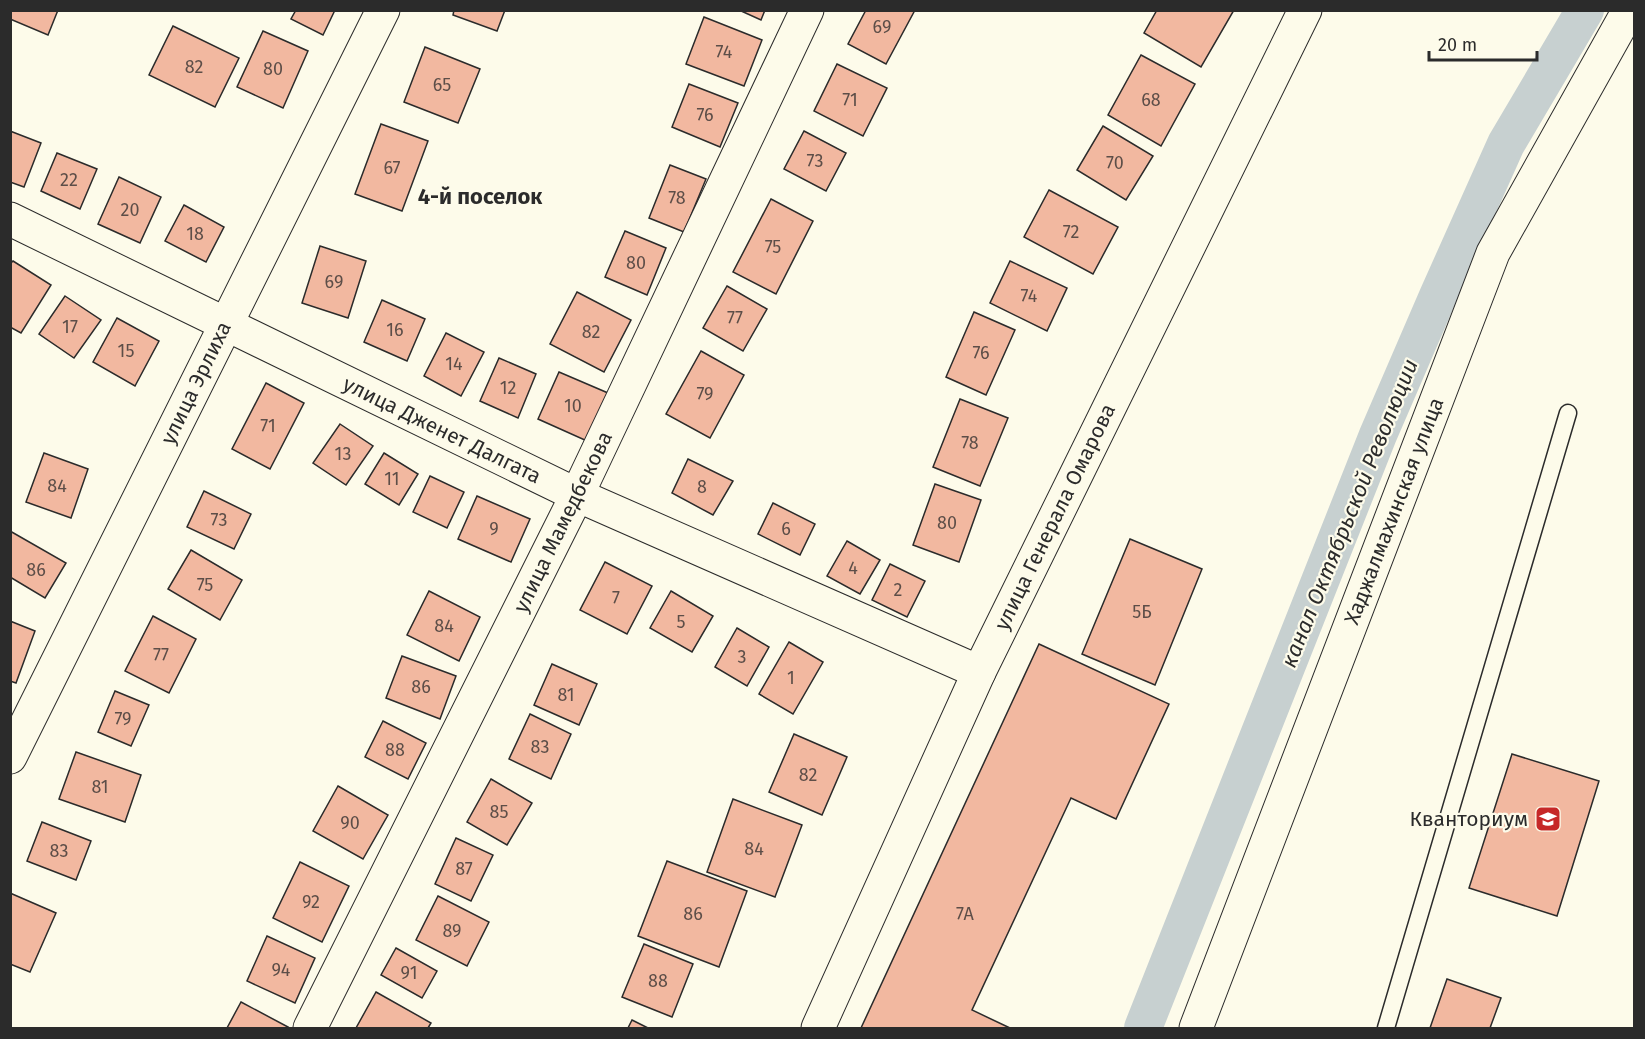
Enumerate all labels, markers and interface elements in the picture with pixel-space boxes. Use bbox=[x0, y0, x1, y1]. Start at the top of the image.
house number: 69 bbox=[873, 16, 891, 38]
scale bar bbox=[1429, 24, 1537, 62]
text: 20 m bbox=[1438, 34, 1477, 56]
house number: 74 bbox=[716, 41, 733, 63]
house number: 82 bbox=[185, 56, 203, 78]
house number: 80 bbox=[263, 58, 283, 80]
house number: 65 bbox=[433, 74, 451, 96]
house number: 71 bbox=[842, 89, 858, 111]
house number: 68 bbox=[1141, 89, 1161, 111]
house number: 76 bbox=[696, 104, 714, 126]
house number: 73 bbox=[807, 150, 823, 172]
house number: 70 bbox=[1106, 152, 1124, 174]
house number: 67 bbox=[383, 157, 401, 179]
house number: 22 bbox=[60, 169, 78, 191]
district label: 4-й поселок bbox=[418, 183, 543, 210]
house number: 78 bbox=[668, 187, 686, 209]
house number: 20 bbox=[121, 199, 139, 221]
house number: 72 bbox=[1063, 221, 1079, 243]
house number: 18 bbox=[186, 223, 204, 245]
house number: 75 bbox=[765, 236, 781, 258]
house number: 80 bbox=[626, 252, 646, 274]
house number: 69 bbox=[325, 271, 343, 293]
house number: 74 bbox=[1021, 285, 1038, 307]
house number: 77 bbox=[727, 307, 743, 329]
house number: 17 bbox=[62, 316, 78, 338]
street label: улица Эрлиха bbox=[155, 317, 237, 449]
house number: 16 bbox=[386, 319, 404, 341]
house number: 82 bbox=[582, 321, 600, 343]
house number: 15 bbox=[118, 340, 134, 362]
house number: 76 bbox=[972, 342, 990, 364]
house number: 14 bbox=[445, 353, 463, 375]
water label: канал Октябрьской Революции bbox=[1275, 355, 1424, 671]
street label: улица Дженет Далгата bbox=[339, 371, 545, 489]
house number: 12 bbox=[500, 377, 516, 399]
house number: 79 bbox=[696, 383, 714, 405]
street label: Хаджалмахинская улица bbox=[1339, 394, 1449, 628]
house number: 10 bbox=[564, 395, 582, 417]
street label: улица Генерала Омарова bbox=[989, 400, 1121, 634]
house number: 71 bbox=[260, 415, 276, 437]
street label: улица Мамедбекова bbox=[508, 427, 618, 617]
house number: 78 bbox=[961, 432, 979, 454]
house number: 13 bbox=[335, 443, 351, 465]
house number: 11 bbox=[384, 468, 400, 490]
house number: 84 bbox=[47, 475, 67, 497]
house number: 8 bbox=[697, 476, 707, 498]
house number: 73 bbox=[211, 509, 227, 531]
house number: 80 bbox=[937, 512, 957, 534]
house number: 9 bbox=[489, 518, 499, 540]
house number: 6 bbox=[781, 518, 791, 540]
house number: 4 bbox=[848, 557, 858, 579]
house number: 86 bbox=[26, 559, 46, 581]
house number: 75 bbox=[197, 574, 213, 596]
house number: 2 bbox=[894, 579, 903, 601]
house number: 7 bbox=[612, 587, 620, 609]
house number: 5Б bbox=[1132, 601, 1152, 623]
house number: 5 bbox=[676, 611, 686, 633]
house number: 84 bbox=[434, 615, 454, 637]
house number: 77 bbox=[153, 644, 169, 666]
house number: 3 bbox=[738, 646, 746, 668]
house number: 1 bbox=[787, 667, 795, 689]
house number: 86 bbox=[411, 676, 431, 698]
house number: 81 bbox=[557, 684, 575, 706]
house number: 79 bbox=[114, 708, 132, 730]
house number: 83 bbox=[531, 736, 549, 758]
house number: 88 bbox=[385, 739, 405, 761]
house number: 82 bbox=[799, 764, 817, 786]
house number: 81 bbox=[91, 776, 109, 798]
house number: 85 bbox=[490, 801, 508, 823]
school or university icon: Кванториум bbox=[1533, 804, 1563, 834]
place label: Кванториум bbox=[1409, 806, 1528, 832]
house number: 90 bbox=[340, 812, 360, 834]
house number: 84 bbox=[744, 838, 764, 860]
house number: 83 bbox=[50, 840, 68, 862]
house number: 87 bbox=[455, 858, 473, 880]
house number: 92 bbox=[302, 891, 320, 913]
house number: 86 bbox=[683, 903, 703, 925]
house number: 7А bbox=[956, 903, 975, 925]
house number: 89 bbox=[442, 920, 462, 942]
house number: 94 bbox=[272, 959, 291, 981]
house number: 91 bbox=[401, 962, 417, 984]
house number: 88 bbox=[648, 970, 668, 992]

